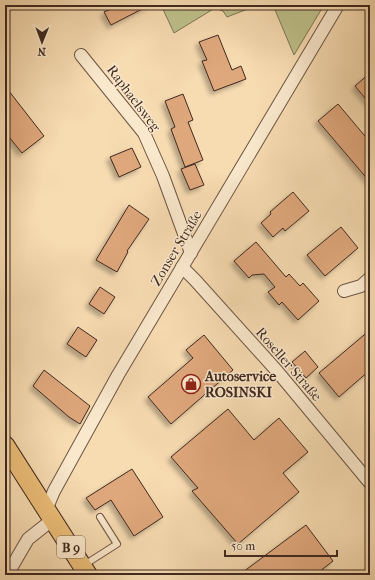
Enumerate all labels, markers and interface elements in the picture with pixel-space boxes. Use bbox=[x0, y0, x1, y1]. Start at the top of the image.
north arrow bbox=[22, 22, 62, 62]
text: N bbox=[37, 45, 46, 58]
street label: Raphaelsweg bbox=[103, 62, 164, 135]
street label: Zonser Straße bbox=[147, 207, 206, 289]
street label: Roseller Straße bbox=[252, 324, 325, 405]
place label: Autoservice ROSINSKI bbox=[204, 368, 276, 401]
shop icon: Autoservice ROSINSKI bbox=[180, 373, 202, 395]
scale bar bbox=[225, 532, 337, 558]
road number: B 9 bbox=[57, 536, 85, 558]
text: 50 m bbox=[231, 539, 255, 553]

